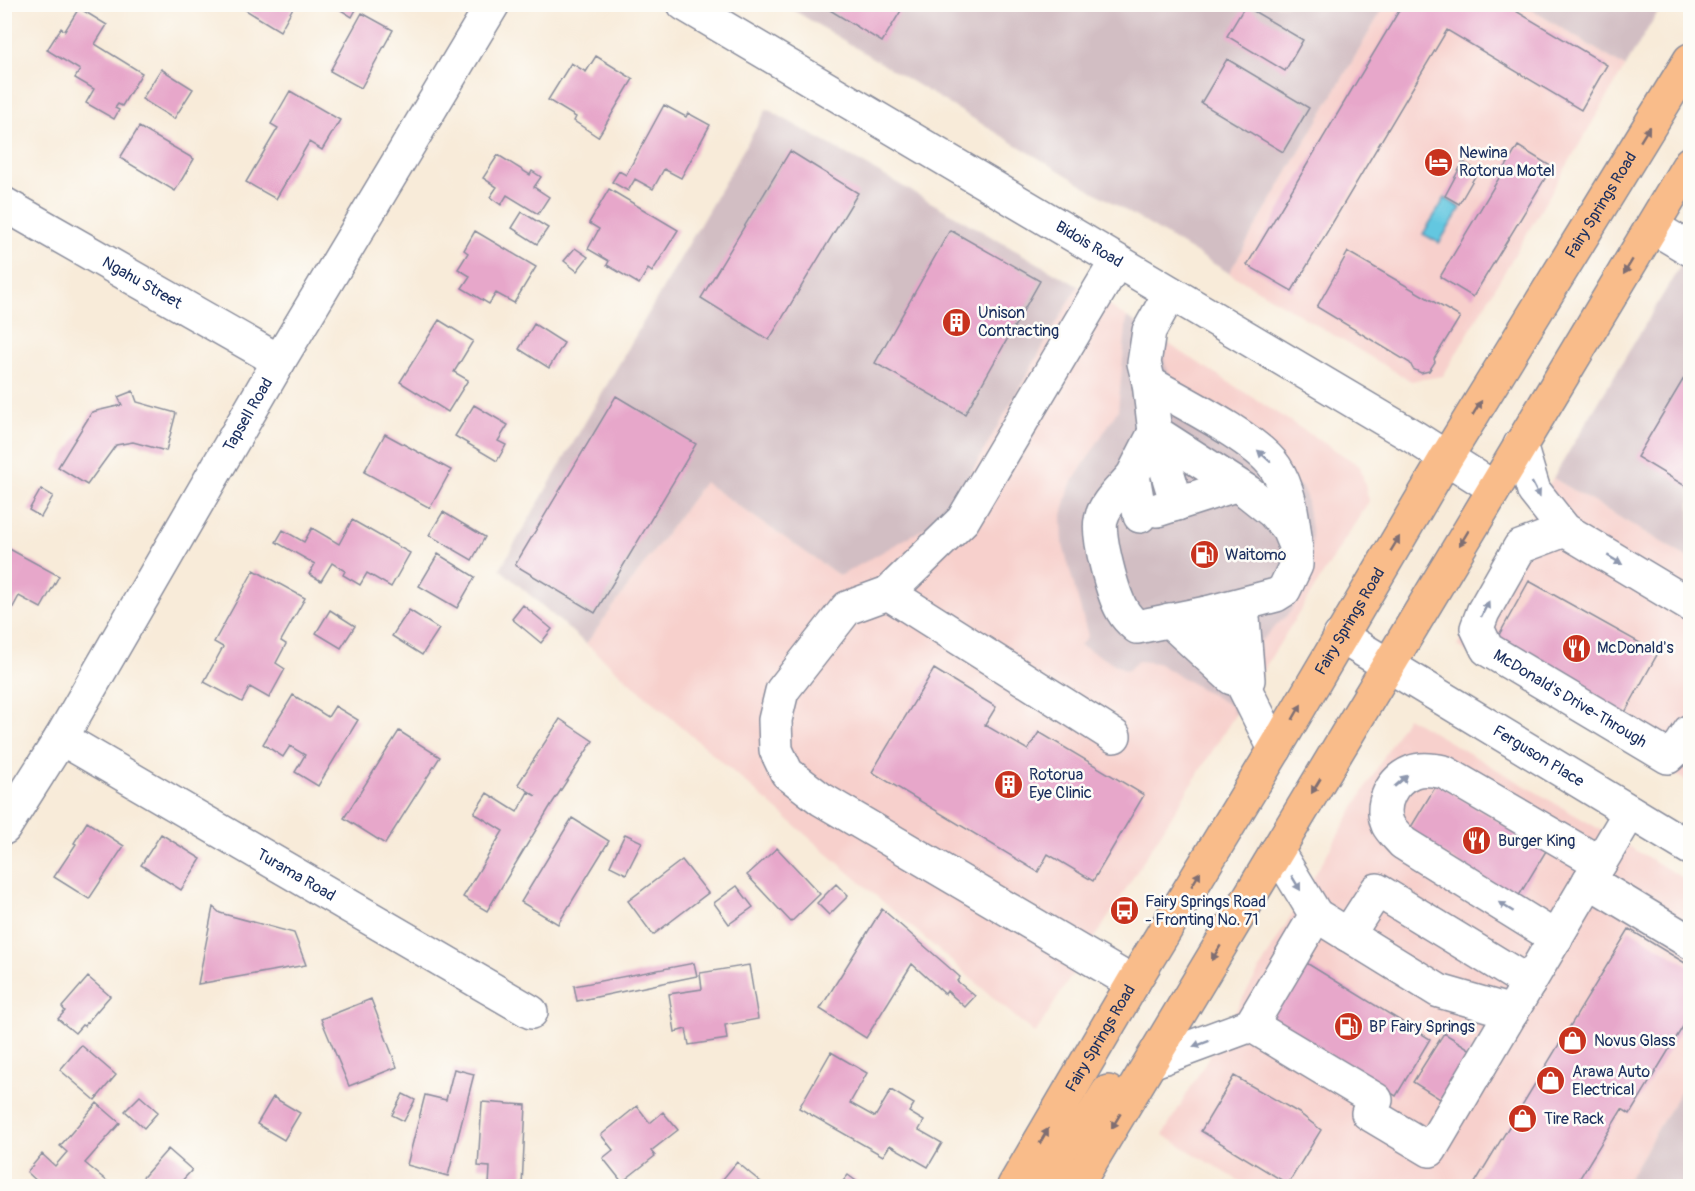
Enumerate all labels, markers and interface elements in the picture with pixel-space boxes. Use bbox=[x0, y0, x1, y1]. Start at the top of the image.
one-way arrow bbox=[1639, 126, 1650, 142]
place label: Newina Rotorua Motel bbox=[1459, 143, 1555, 181]
hotel icon: Newina Rotorua Motel bbox=[1422, 146, 1454, 178]
street label: Fairy Springs Road bbox=[1561, 148, 1641, 262]
street label: Bidois Road bbox=[1052, 217, 1126, 272]
street label: Ngahu Street bbox=[99, 252, 186, 314]
one-way arrow bbox=[1623, 259, 1634, 275]
place label: Unison Contracting bbox=[978, 303, 1059, 341]
building icon: Unison Contracting bbox=[941, 306, 973, 338]
street label: Tapsell Road bbox=[219, 374, 277, 455]
one-way arrow bbox=[1471, 400, 1482, 416]
one-way arrow bbox=[1257, 450, 1272, 463]
one-way arrow bbox=[1531, 482, 1541, 499]
one-way arrow bbox=[1459, 530, 1469, 547]
one-way arrow bbox=[1390, 535, 1400, 552]
fuel station icon: Waitomo bbox=[1188, 539, 1220, 571]
place label: Waitomo bbox=[1225, 545, 1287, 565]
one-way arrow bbox=[1607, 554, 1623, 565]
street label: Fairy Springs Road bbox=[1311, 564, 1389, 679]
one-way arrow bbox=[1481, 601, 1490, 618]
restaurant icon: McDonald's bbox=[1560, 632, 1592, 664]
place label: McDonald's bbox=[1597, 638, 1674, 658]
street label: McDonald's Drive-Through bbox=[1490, 645, 1651, 752]
one-way arrow bbox=[1291, 704, 1302, 720]
street label: Ferguson Place bbox=[1489, 721, 1588, 792]
place label: Rotorua Eye Clinic bbox=[1029, 765, 1092, 803]
building icon: Rotorua Eye Clinic bbox=[992, 768, 1024, 800]
one-way arrow bbox=[1393, 775, 1408, 788]
one-way arrow bbox=[1310, 778, 1321, 794]
restaurant icon: Burger King bbox=[1461, 825, 1493, 857]
place label: Burger King bbox=[1498, 831, 1575, 851]
street label: Turama Road bbox=[253, 844, 339, 906]
one-way arrow bbox=[1191, 871, 1202, 887]
one-way arrow bbox=[1291, 875, 1302, 891]
place label: Fairy Springs Road - Fronting No. 71 bbox=[1145, 892, 1266, 930]
bus stop icon: Fairy Springs Road - Fronting No. 71 bbox=[1108, 895, 1140, 927]
one-way arrow bbox=[1498, 901, 1514, 912]
one-way arrow bbox=[1210, 945, 1221, 961]
street label: Fairy Springs Road bbox=[1061, 981, 1140, 1096]
fuel station icon: BP Fairy Springs bbox=[1332, 1011, 1364, 1043]
place label: BP Fairy Springs bbox=[1369, 1017, 1475, 1037]
shop icon: Novus Glass bbox=[1557, 1025, 1589, 1057]
place label: Novus Glass bbox=[1594, 1031, 1675, 1051]
one-way arrow bbox=[1192, 1039, 1210, 1049]
place label: Arawa Auto Electrical bbox=[1572, 1062, 1650, 1100]
shop icon: Arawa Auto Electrical bbox=[1535, 1065, 1567, 1097]
shop icon: Tire Rack bbox=[1507, 1103, 1539, 1135]
place label: Tire Rack bbox=[1544, 1109, 1604, 1129]
one-way arrow bbox=[1110, 1113, 1121, 1129]
one-way arrow bbox=[1039, 1127, 1049, 1144]

